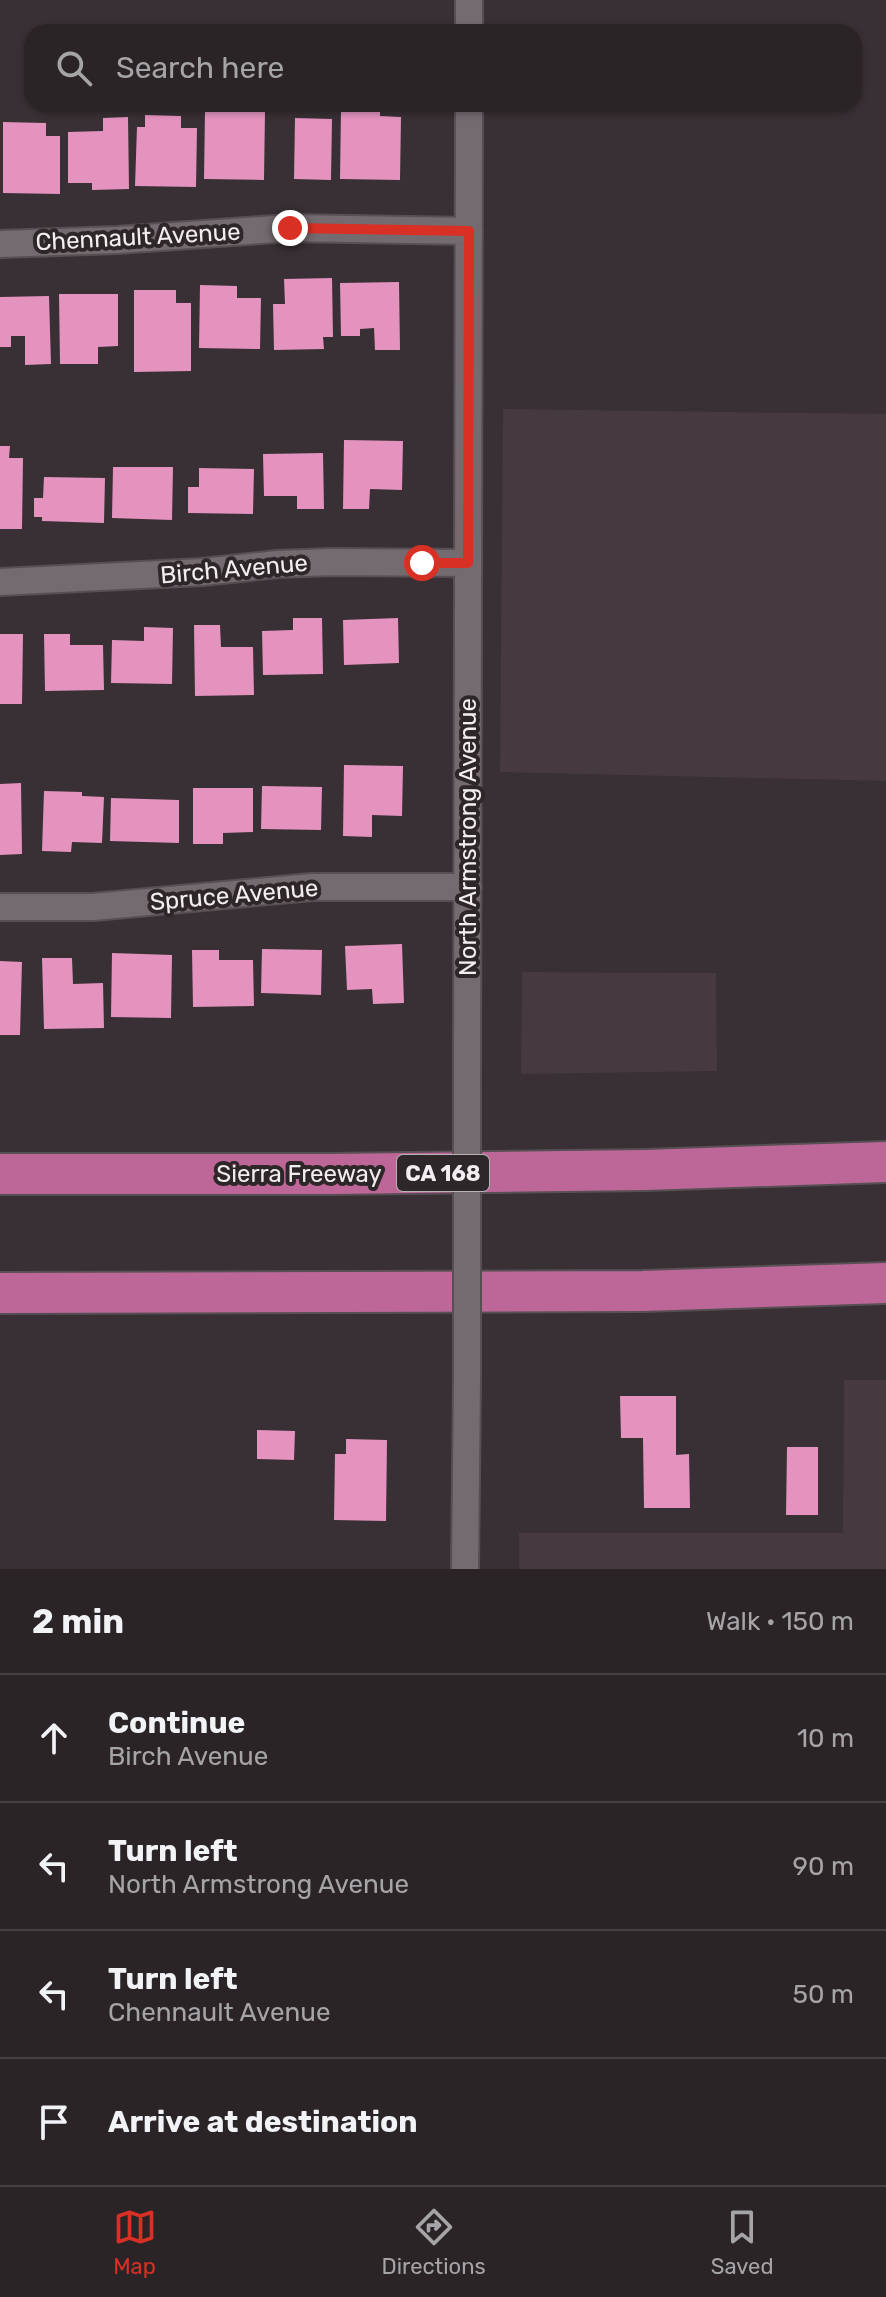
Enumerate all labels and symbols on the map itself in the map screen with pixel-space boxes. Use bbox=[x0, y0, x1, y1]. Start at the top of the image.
route end bbox=[272, 210, 308, 246]
street label: Chennault Avenue bbox=[35, 218, 241, 256]
route start bbox=[404, 545, 440, 581]
street label: Birch Avenue bbox=[159, 549, 309, 589]
street label: North Armstrong Avenue bbox=[454, 698, 482, 976]
street label: Spruce Avenue bbox=[149, 874, 319, 916]
road number: CA 168 bbox=[397, 1155, 489, 1191]
street label: Sierra Freeway bbox=[216, 1160, 382, 1188]

